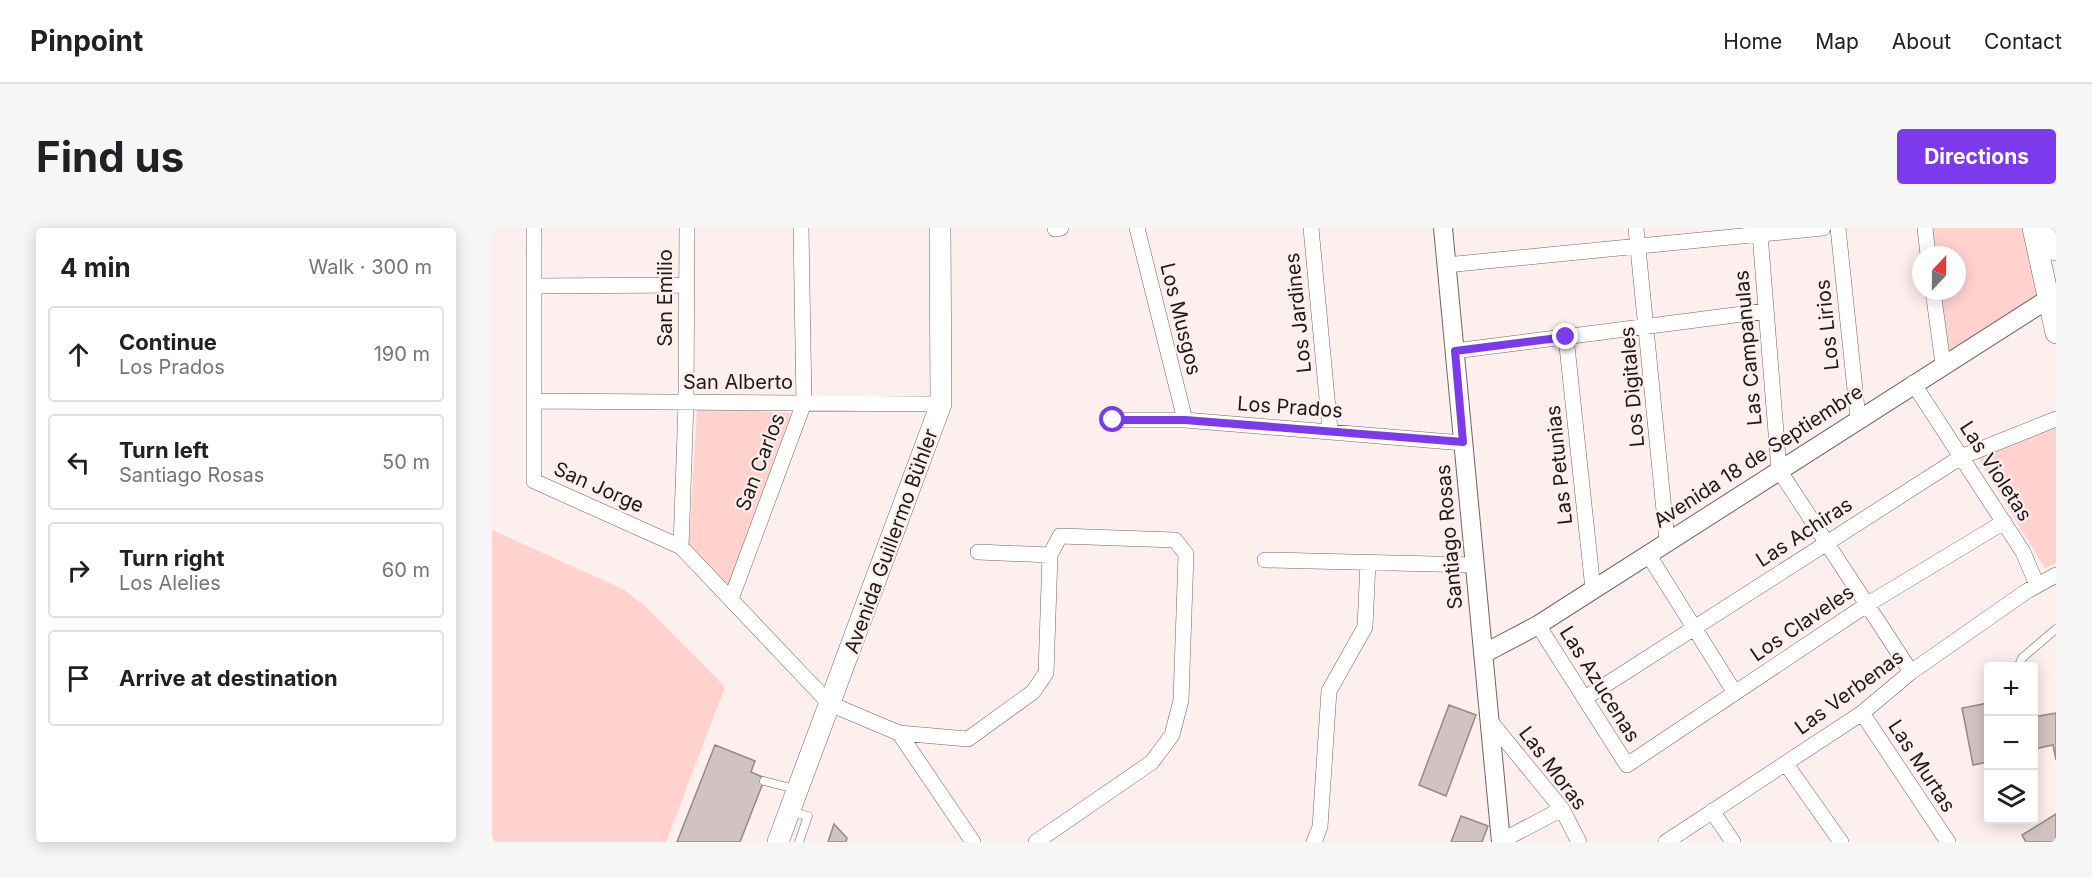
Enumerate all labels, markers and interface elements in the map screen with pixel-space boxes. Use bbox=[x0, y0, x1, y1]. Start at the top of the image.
text: Pinpoint bbox=[30, 24, 143, 58]
text: Home bbox=[1723, 29, 1782, 54]
text: Map bbox=[1815, 29, 1859, 54]
text: About bbox=[1892, 29, 1951, 54]
text: Contact bbox=[1984, 29, 2062, 54]
button: Directions bbox=[1897, 129, 2056, 184]
text: Find us bbox=[36, 131, 184, 182]
north arrow bbox=[1912, 246, 1966, 300]
street label: San Emilio bbox=[653, 249, 677, 347]
text: 4 min bbox=[60, 252, 131, 283]
street label: Los Jardines bbox=[1280, 252, 1316, 374]
text: Walk · 300 m bbox=[309, 255, 432, 279]
street label: Los Musgos bbox=[1155, 260, 1207, 378]
street label: Las Campanulas bbox=[1729, 269, 1767, 427]
street label: Los Lirios bbox=[1810, 279, 1844, 371]
route end bbox=[1552, 323, 1578, 349]
street label: Los Digitales bbox=[1615, 326, 1649, 448]
text: Continue bbox=[119, 329, 217, 355]
icon: ahead bbox=[62, 338, 95, 371]
text: 190 m bbox=[374, 342, 430, 366]
text: Los Prados bbox=[119, 355, 225, 379]
street label: San Alberto bbox=[683, 370, 793, 394]
street label: Avenida 18 de Septiembre bbox=[1649, 379, 1867, 533]
street label: Los Prados bbox=[1236, 391, 1344, 423]
street label: Las Petunias bbox=[1541, 404, 1577, 526]
route start bbox=[1099, 406, 1125, 432]
street label: San Carlos bbox=[730, 410, 790, 514]
street label: Las Violetas bbox=[1955, 417, 2037, 525]
street label: Avenida Guillermo Bühler bbox=[839, 425, 943, 657]
text: Turn left bbox=[119, 437, 209, 463]
icon: left bbox=[62, 446, 95, 479]
text: 50 m bbox=[382, 450, 430, 474]
street label: San Jorge bbox=[550, 457, 648, 517]
text: Santiago Rosas bbox=[119, 463, 264, 487]
street label: Santiago Rosas bbox=[1431, 464, 1467, 610]
street label: Las Achiras bbox=[1751, 492, 1857, 572]
text: Turn right bbox=[119, 545, 225, 571]
icon: right bbox=[62, 554, 95, 587]
text: 60 m bbox=[382, 558, 430, 582]
text: Los Alelies bbox=[119, 571, 221, 595]
street label: Los Claveles bbox=[1746, 580, 1858, 666]
street label: Las Azucenas bbox=[1555, 622, 1645, 746]
street label: Las Verbenas bbox=[1790, 645, 1908, 739]
icon: arrive bbox=[62, 662, 95, 695]
map controls bbox=[1984, 662, 2038, 824]
button: + bbox=[1984, 662, 2038, 716]
text: Arrive at destination bbox=[119, 665, 338, 691]
street label: Las Murtas bbox=[1883, 715, 1961, 817]
button: − bbox=[1984, 716, 2038, 770]
street label: Las Moras bbox=[1514, 722, 1592, 814]
button: layers bbox=[1984, 770, 2038, 824]

